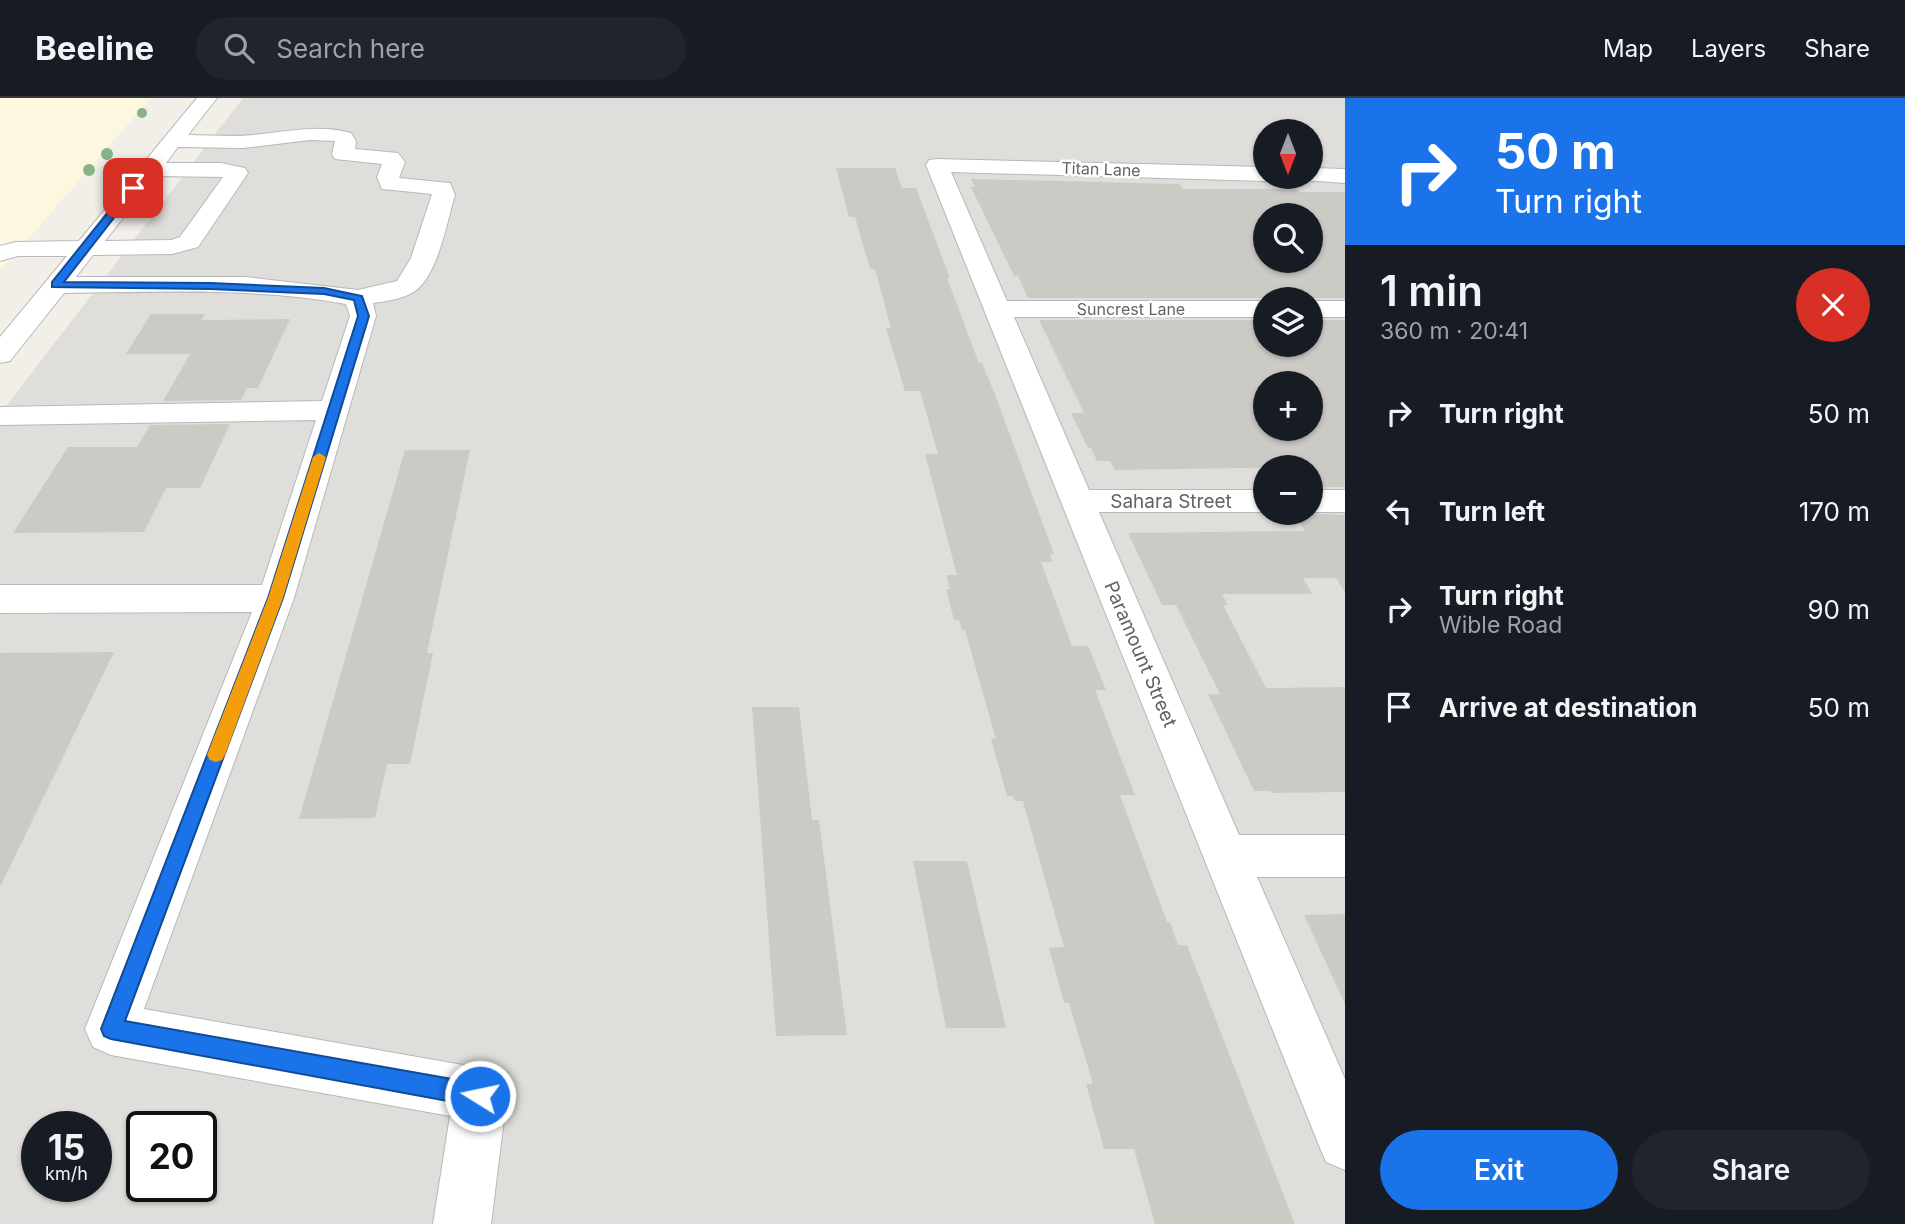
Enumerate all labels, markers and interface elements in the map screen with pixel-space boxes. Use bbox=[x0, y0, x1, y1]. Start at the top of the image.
search box bbox=[196, 17, 686, 80]
text: Beeline bbox=[35, 28, 154, 68]
icon: search bbox=[220, 29, 258, 67]
text: Search here bbox=[276, 33, 425, 64]
text: Map bbox=[1603, 34, 1653, 63]
text: Layers bbox=[1691, 34, 1766, 63]
text: Share bbox=[1804, 34, 1870, 63]
north arrow bbox=[1253, 119, 1323, 189]
map controls bbox=[1253, 119, 1323, 525]
text: 50 m bbox=[1495, 122, 1616, 181]
icon: right bbox=[1380, 126, 1471, 217]
pin bbox=[103, 158, 163, 218]
street label: Titan Lane bbox=[1061, 158, 1141, 180]
icon: arrive bbox=[114, 169, 152, 207]
text: Turn right bbox=[1495, 182, 1642, 221]
button: search bbox=[1253, 203, 1323, 273]
text: 1 min bbox=[1380, 265, 1483, 316]
button: close bbox=[1796, 268, 1870, 342]
button: layers bbox=[1253, 287, 1323, 357]
street label: Suncrest Lane bbox=[1077, 299, 1185, 319]
text: 360 m · 20:41 bbox=[1380, 317, 1528, 345]
button: + bbox=[1253, 371, 1323, 441]
icon: right bbox=[1380, 394, 1418, 432]
text: Turn right bbox=[1439, 398, 1564, 429]
text: 50 m bbox=[1808, 398, 1870, 429]
button: − bbox=[1253, 455, 1323, 525]
street label: Sahara Street bbox=[1110, 490, 1232, 513]
icon: left bbox=[1380, 492, 1418, 530]
text: Turn left bbox=[1439, 496, 1545, 527]
text: 170 m bbox=[1799, 496, 1870, 527]
street label: Paramount Street bbox=[1099, 578, 1182, 731]
text: Turn right bbox=[1439, 580, 1564, 611]
icon: right bbox=[1380, 590, 1418, 628]
text: 90 m bbox=[1807, 594, 1870, 625]
text: Wible Road bbox=[1439, 611, 1562, 639]
icon: arrive bbox=[1380, 688, 1418, 726]
text: Arrive at destination bbox=[1439, 692, 1698, 723]
text: 50 m bbox=[1808, 692, 1870, 723]
position arrow bbox=[443, 1059, 517, 1133]
speed limit sign: 20 bbox=[126, 1111, 217, 1202]
text: 15 bbox=[48, 1126, 85, 1168]
button: Exit bbox=[1380, 1130, 1618, 1210]
button: Share bbox=[1632, 1130, 1870, 1210]
text: km/h bbox=[45, 1163, 88, 1184]

